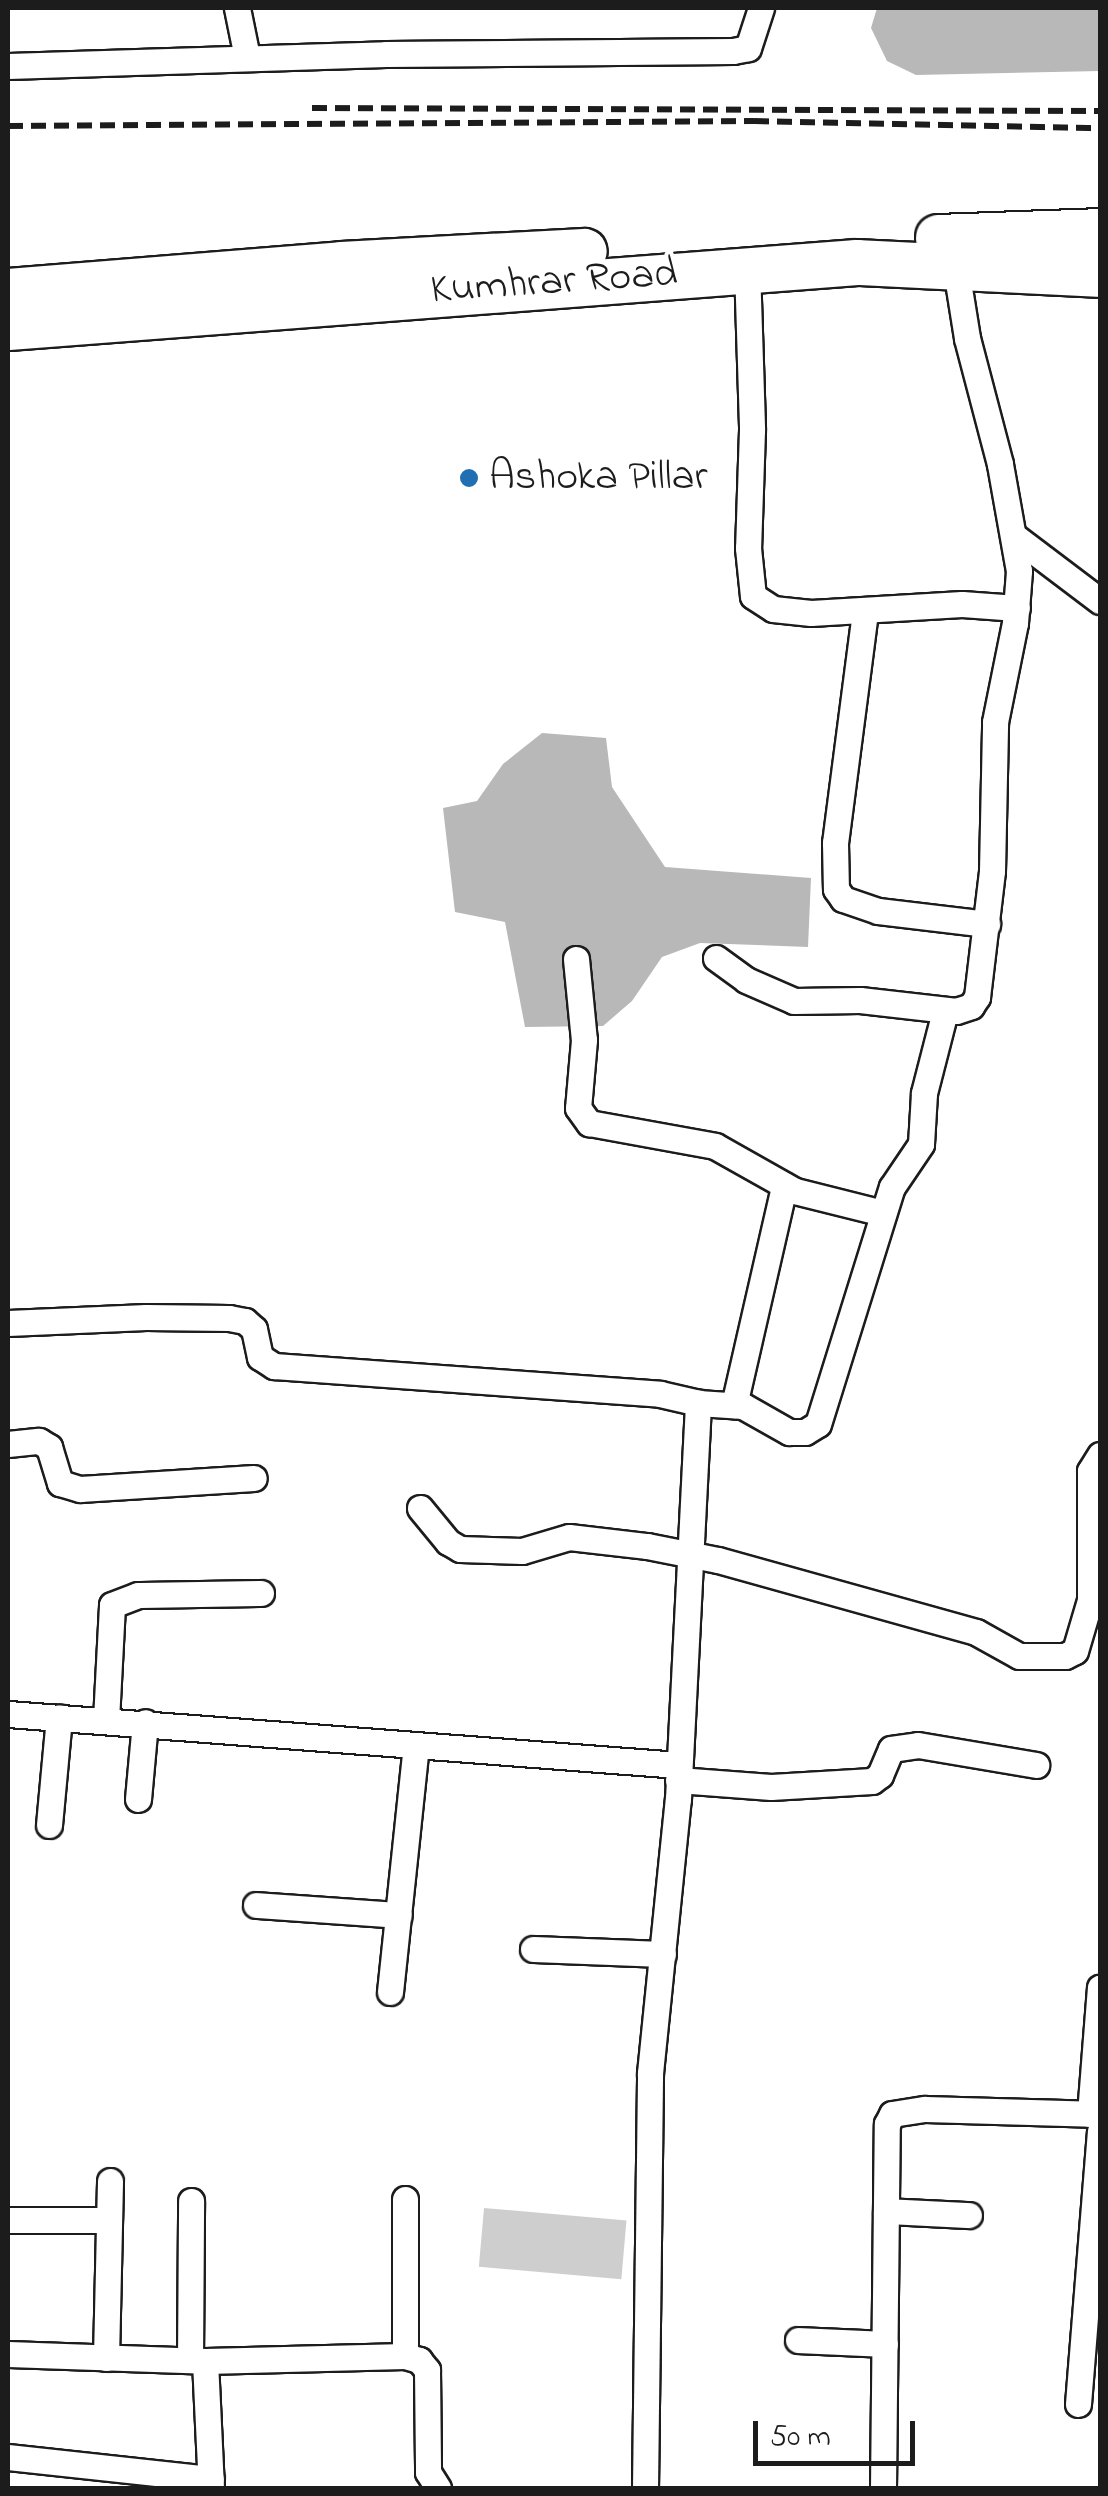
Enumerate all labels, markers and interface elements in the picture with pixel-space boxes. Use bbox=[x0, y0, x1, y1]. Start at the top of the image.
street label: Kumhrar Road bbox=[429, 249, 679, 317]
place label: Ashoka Pillar bbox=[489, 453, 708, 503]
marker: Ashoka Pillar bbox=[458, 467, 480, 489]
scale bar bbox=[758, 2401, 920, 2463]
text: 50 m bbox=[770, 2416, 831, 2460]

